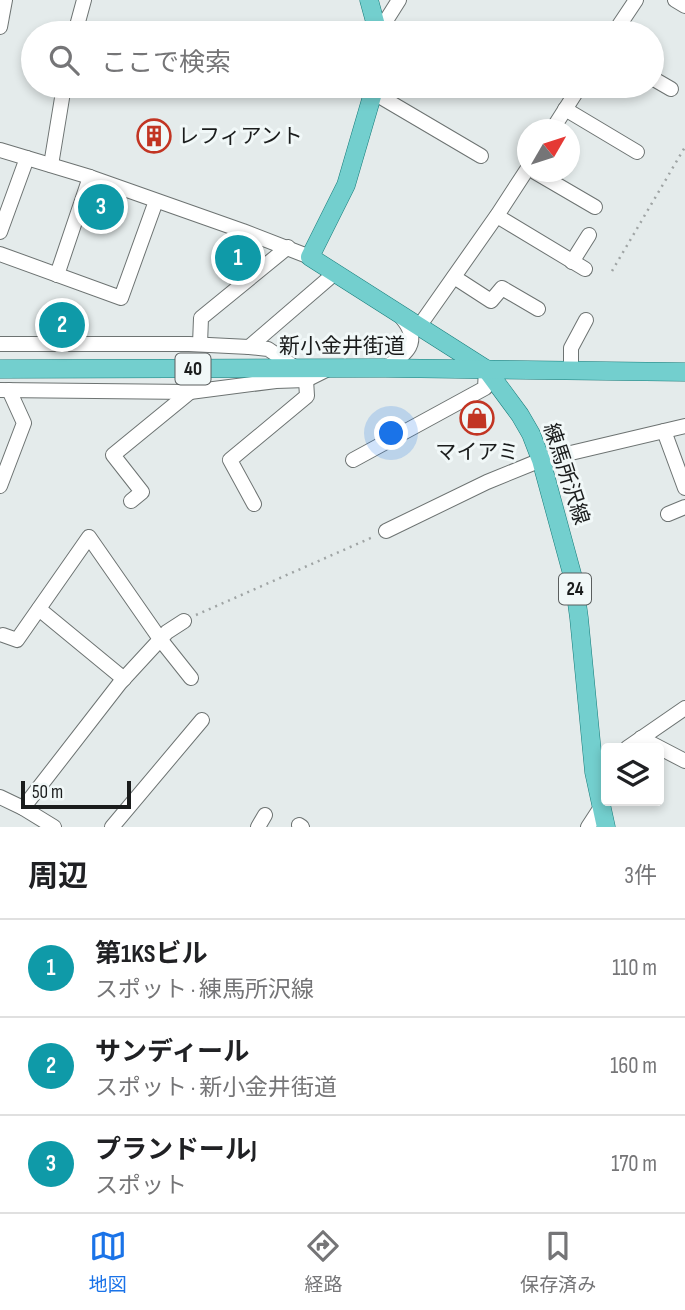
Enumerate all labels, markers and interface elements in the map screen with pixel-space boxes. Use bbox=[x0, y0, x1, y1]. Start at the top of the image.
search box bbox=[21, 21, 664, 98]
icon: search bbox=[45, 41, 83, 79]
text: ここで検索 bbox=[101, 48, 231, 79]
building icon: レフィアント bbox=[135, 117, 173, 155]
north arrow bbox=[517, 119, 580, 182]
place label: レフィアント bbox=[178, 124, 303, 149]
pin: 3 bbox=[78, 181, 124, 233]
pin: 1 bbox=[215, 232, 261, 284]
pin: 2 bbox=[39, 299, 85, 351]
street label: 新小金井街道 bbox=[279, 334, 405, 359]
road number: 40 bbox=[176, 354, 210, 384]
shop icon: マイアミ bbox=[458, 399, 496, 437]
your location bbox=[374, 416, 408, 450]
street label: 練馬所沢線 bbox=[538, 420, 594, 528]
place label: マイアミ bbox=[435, 440, 519, 465]
road number: 24 bbox=[559, 574, 591, 604]
map controls bbox=[601, 743, 664, 806]
button: layers bbox=[601, 743, 664, 806]
scale bar bbox=[21, 778, 131, 810]
text: 50 m bbox=[32, 781, 63, 804]
text: 周辺 bbox=[28, 859, 88, 895]
text: 3件 bbox=[624, 862, 657, 890]
text: 第1KSビル bbox=[95, 939, 208, 970]
text: 1 bbox=[46, 954, 56, 982]
text: 110 m bbox=[612, 954, 657, 982]
text: スポット · 練馬所沢線 bbox=[95, 976, 314, 1004]
text: サンディール bbox=[95, 1037, 249, 1068]
text: 2 bbox=[46, 1052, 56, 1080]
text: 160 m bbox=[610, 1052, 657, 1080]
text: スポット · 新小金井街道 bbox=[95, 1074, 337, 1102]
text: プランドールJ bbox=[95, 1135, 257, 1166]
text: 3 bbox=[46, 1150, 56, 1178]
text: 170 m bbox=[611, 1150, 657, 1178]
text: スポット bbox=[95, 1172, 187, 1200]
tab: 地図 bbox=[89, 1227, 127, 1297]
tab: 経路 bbox=[304, 1227, 342, 1297]
tab: 保存済み bbox=[520, 1227, 596, 1297]

